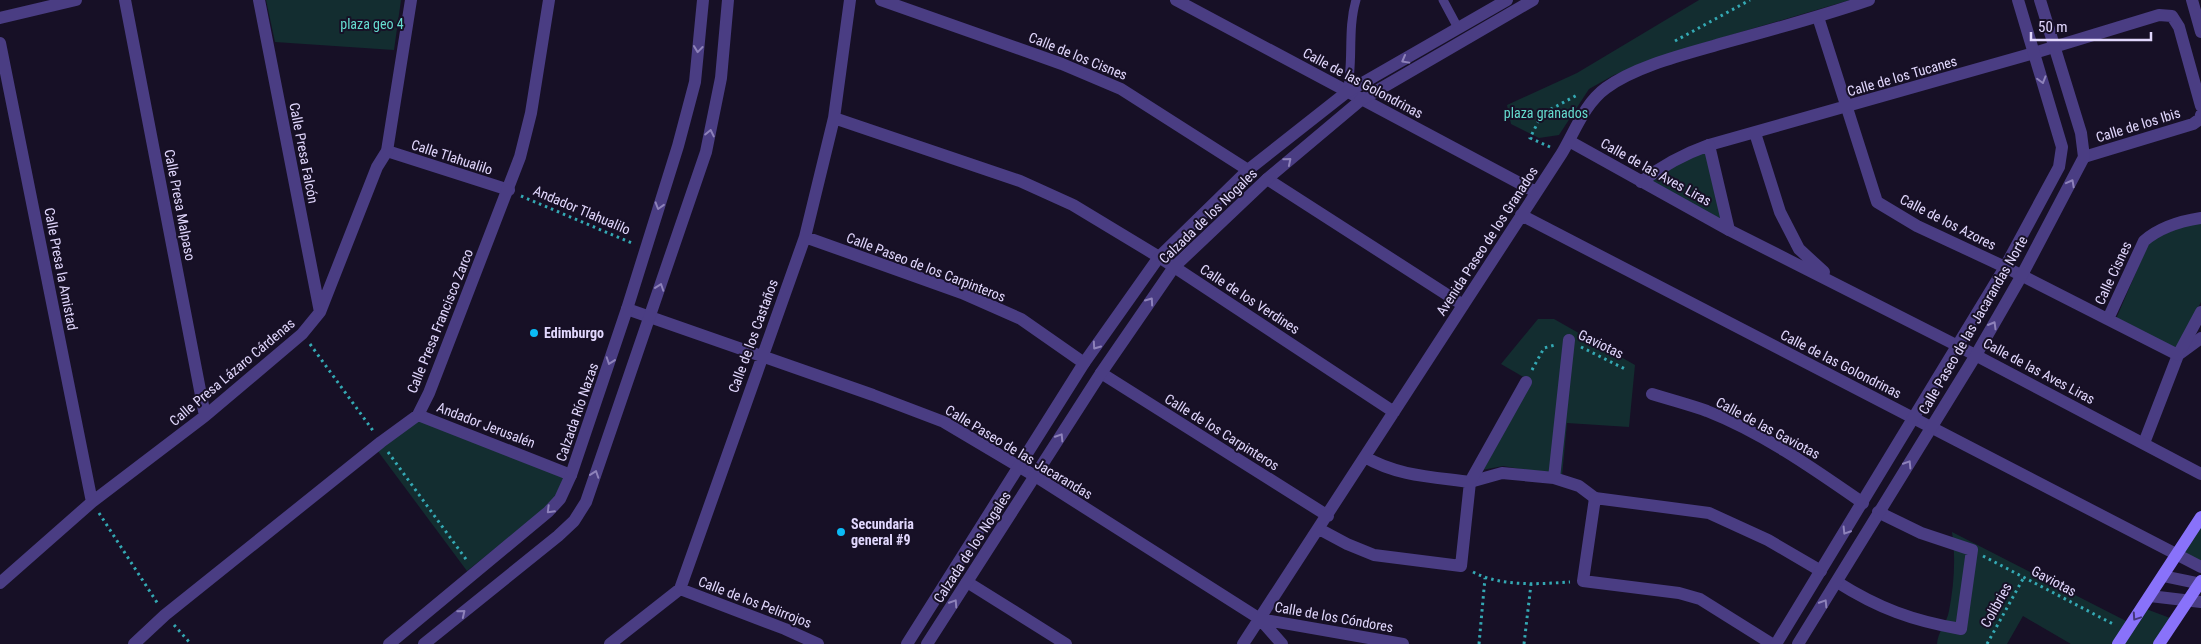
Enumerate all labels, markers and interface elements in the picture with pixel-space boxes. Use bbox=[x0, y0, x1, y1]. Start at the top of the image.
scale bar bbox=[2031, 10, 2151, 42]
park label: plaza geo 4 bbox=[340, 16, 404, 32]
text: 50 m bbox=[2038, 18, 2068, 36]
street label: Calle de los Cisnes bbox=[1026, 29, 1130, 83]
one-way arrow bbox=[693, 45, 704, 53]
street label: Calle de las Golondrinas bbox=[1300, 45, 1426, 121]
street label: Calle de los Tucanes bbox=[1845, 53, 1959, 99]
one-way arrow bbox=[1401, 54, 1410, 64]
one-way arrow bbox=[2036, 76, 2046, 84]
street label: Calle Presa Falcón bbox=[286, 101, 322, 205]
park label: plaza granados bbox=[1504, 105, 1588, 121]
street label: Calle de los Ibis bbox=[2094, 105, 2182, 145]
one-way arrow bbox=[704, 128, 715, 137]
street label: Calle de las Aves Liras bbox=[1598, 135, 1714, 209]
street label: Calle Tlahualilo bbox=[409, 136, 495, 178]
street label: Calle Presa Malpaso bbox=[161, 148, 199, 262]
one-way arrow bbox=[1282, 158, 1291, 167]
street label: Avenida Paseo de los Granados bbox=[1433, 164, 1541, 318]
street label: Calzada de los Nogales bbox=[1156, 165, 1260, 267]
one-way arrow bbox=[2065, 179, 2075, 188]
street label: Andador Tlahualilo bbox=[531, 182, 633, 238]
street label: Calle de los Azores bbox=[1897, 191, 1999, 253]
one-way arrow bbox=[655, 201, 665, 210]
street label: Calle Presa la Amistad bbox=[41, 206, 81, 332]
street label: Calle Paseo de los Carpinteros bbox=[844, 229, 1008, 305]
street label: Calle Paseo de las Jacarandas Norte bbox=[1915, 233, 2031, 417]
street label: Calle Cisnes bbox=[2091, 239, 2135, 307]
street label: Calle Presa Francisco Zarco bbox=[404, 247, 476, 395]
street label: Calle de los Verdines bbox=[1197, 261, 1303, 337]
street label: Calle de los Castaños bbox=[725, 277, 781, 395]
one-way arrow bbox=[654, 283, 664, 292]
one-way arrow bbox=[1144, 298, 1153, 307]
street label: Calle Presa Lázaro Cárdenas bbox=[166, 315, 298, 429]
one-way arrow bbox=[1987, 322, 1997, 331]
place label: Edimburgo bbox=[544, 325, 604, 341]
street label: Gaviotas bbox=[1576, 326, 1626, 362]
marker: Edimburgo bbox=[528, 327, 540, 339]
street label: Calle de las Golondrinas bbox=[1778, 327, 1904, 401]
street label: Calle de las Aves Liras bbox=[1981, 335, 2097, 407]
one-way arrow bbox=[1093, 340, 1102, 350]
one-way arrow bbox=[606, 356, 616, 364]
street label: Calzada Río Nazas bbox=[553, 361, 601, 463]
street label: Calle de los Carpinteros bbox=[1162, 390, 1282, 474]
street label: Calle de las Gaviotas bbox=[1713, 394, 1823, 462]
street label: Andador Jerusalén bbox=[435, 399, 537, 451]
street label: Calle Paseo de las Jacarandas bbox=[943, 402, 1095, 502]
one-way arrow bbox=[1054, 433, 1064, 442]
one-way arrow bbox=[1902, 460, 1911, 469]
one-way arrow bbox=[590, 470, 600, 478]
street label: Calzada de los Nogales bbox=[930, 488, 1014, 606]
one-way arrow bbox=[546, 504, 555, 513]
place label: Secundaria general #9 bbox=[851, 516, 914, 548]
marker: Secundaria general #9 bbox=[835, 526, 847, 538]
one-way arrow bbox=[1842, 526, 1852, 535]
street label: Gaviotas bbox=[2029, 563, 2079, 599]
street label: Calle de los Pelirrojos bbox=[696, 573, 814, 631]
street label: Colibries bbox=[1977, 580, 2015, 630]
one-way arrow bbox=[947, 599, 957, 608]
street label: Calle de los Cóndores bbox=[1273, 599, 1395, 635]
one-way arrow bbox=[1817, 599, 1827, 608]
one-way arrow bbox=[456, 611, 465, 619]
one-way arrow bbox=[2133, 611, 2142, 620]

